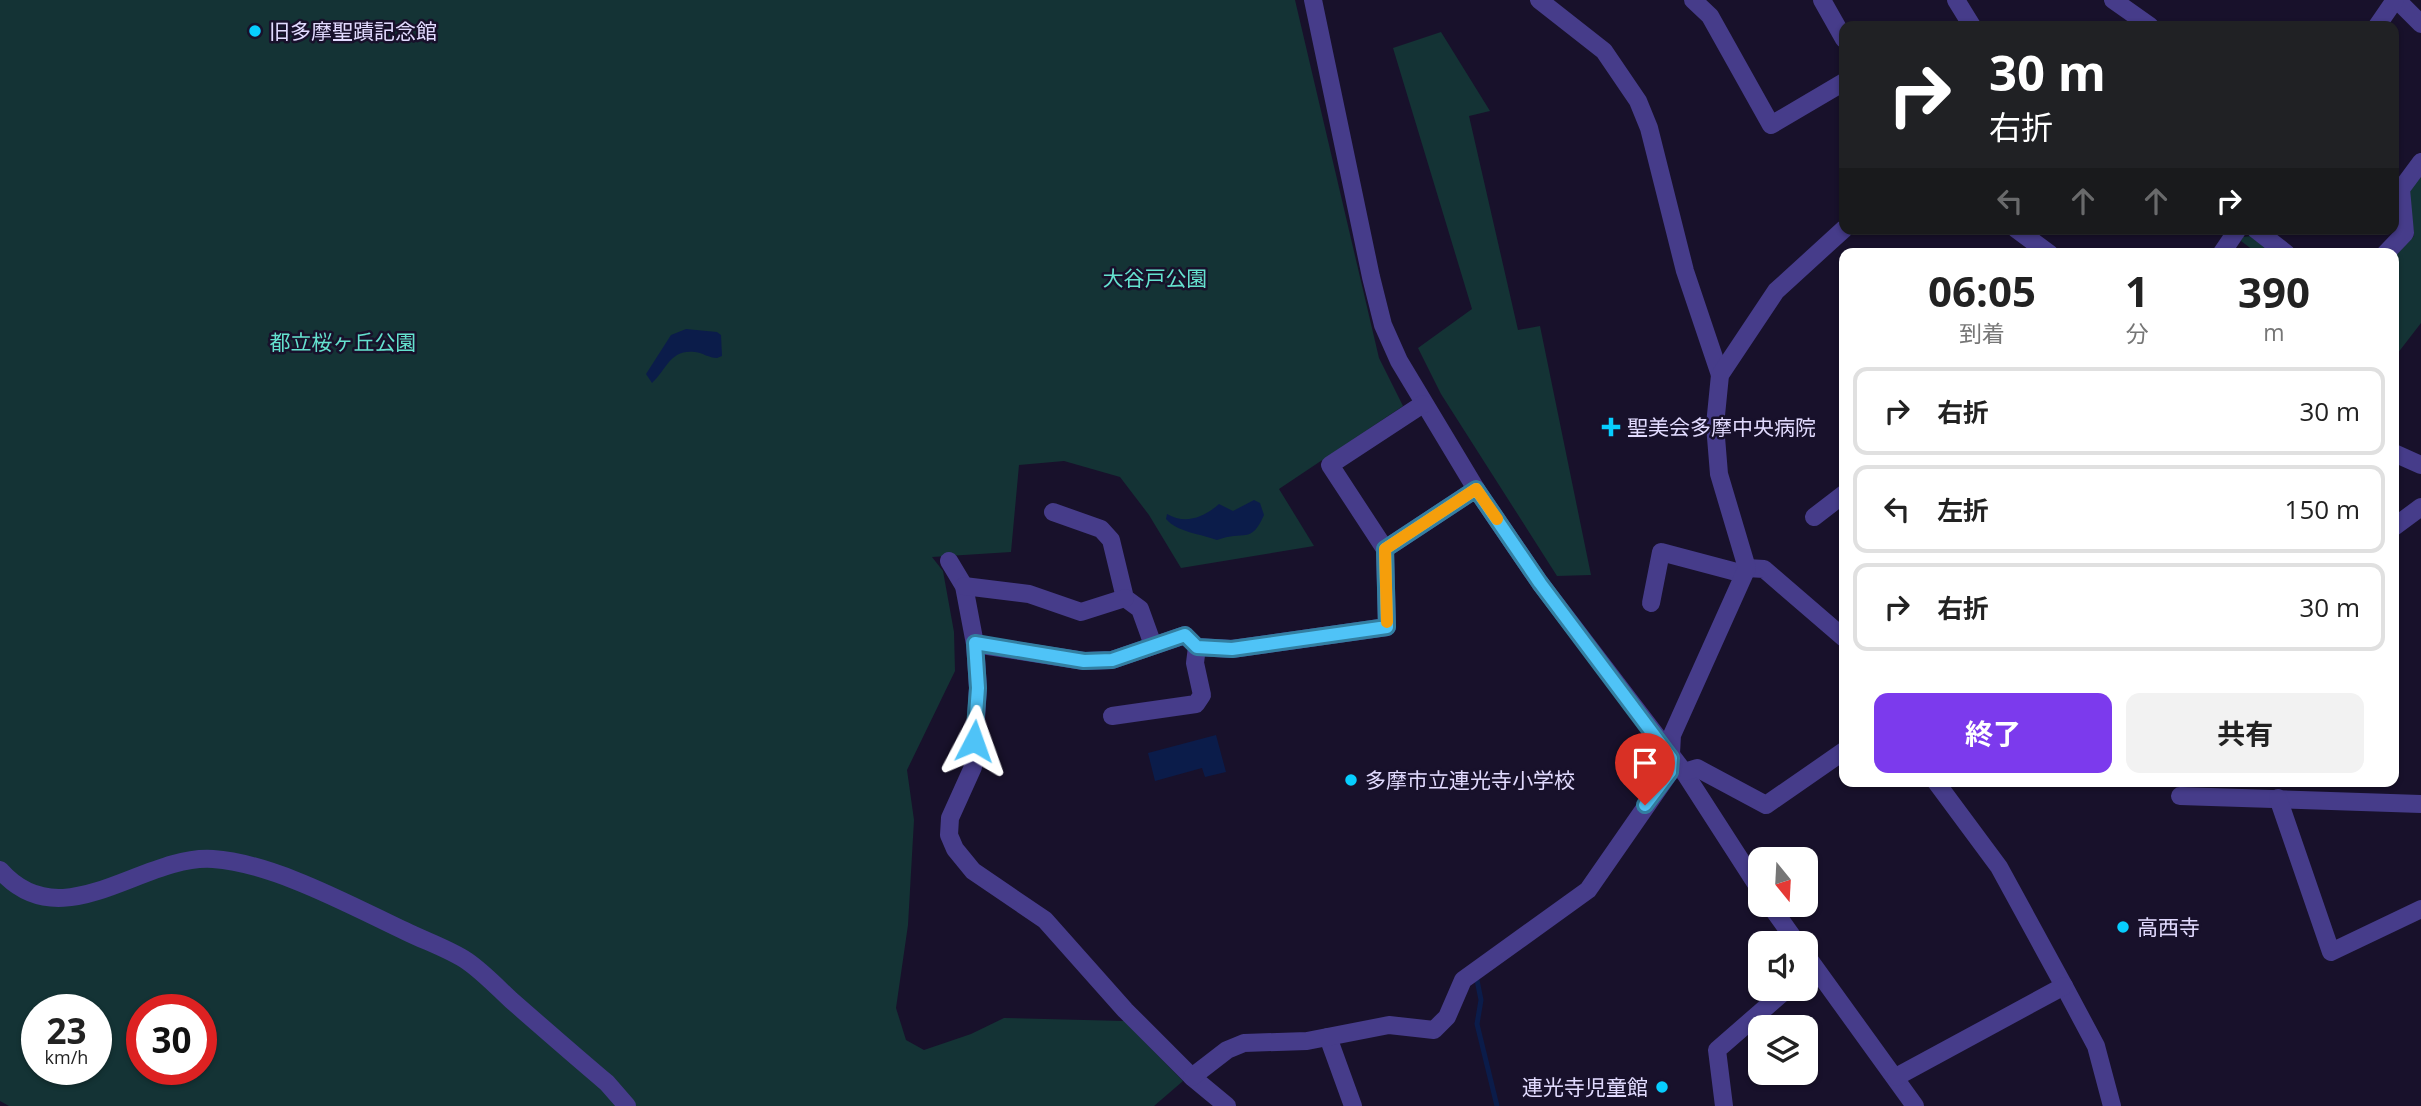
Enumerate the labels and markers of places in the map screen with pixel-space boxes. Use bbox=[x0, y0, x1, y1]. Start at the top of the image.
place label: 旧多摩聖蹟記念館 bbox=[269, 17, 437, 45]
marker: 旧多摩聖蹟記念館 bbox=[247, 23, 263, 39]
place label: 聖美会多摩中央病院 bbox=[1627, 413, 1816, 441]
marker: 聖美会多摩中央病院 bbox=[1601, 417, 1621, 437]
pin bbox=[1615, 733, 1675, 805]
place label: 多摩市立連光寺小学校 bbox=[1365, 766, 1575, 794]
marker: 多摩市立連光寺小学校 bbox=[1343, 772, 1359, 788]
place label: 高西寺 bbox=[2137, 913, 2200, 941]
marker: 高西寺 bbox=[2115, 919, 2131, 935]
place label: 連光寺児童館 bbox=[1522, 1073, 1648, 1101]
marker: 連光寺児童館 bbox=[1654, 1079, 1670, 1095]

